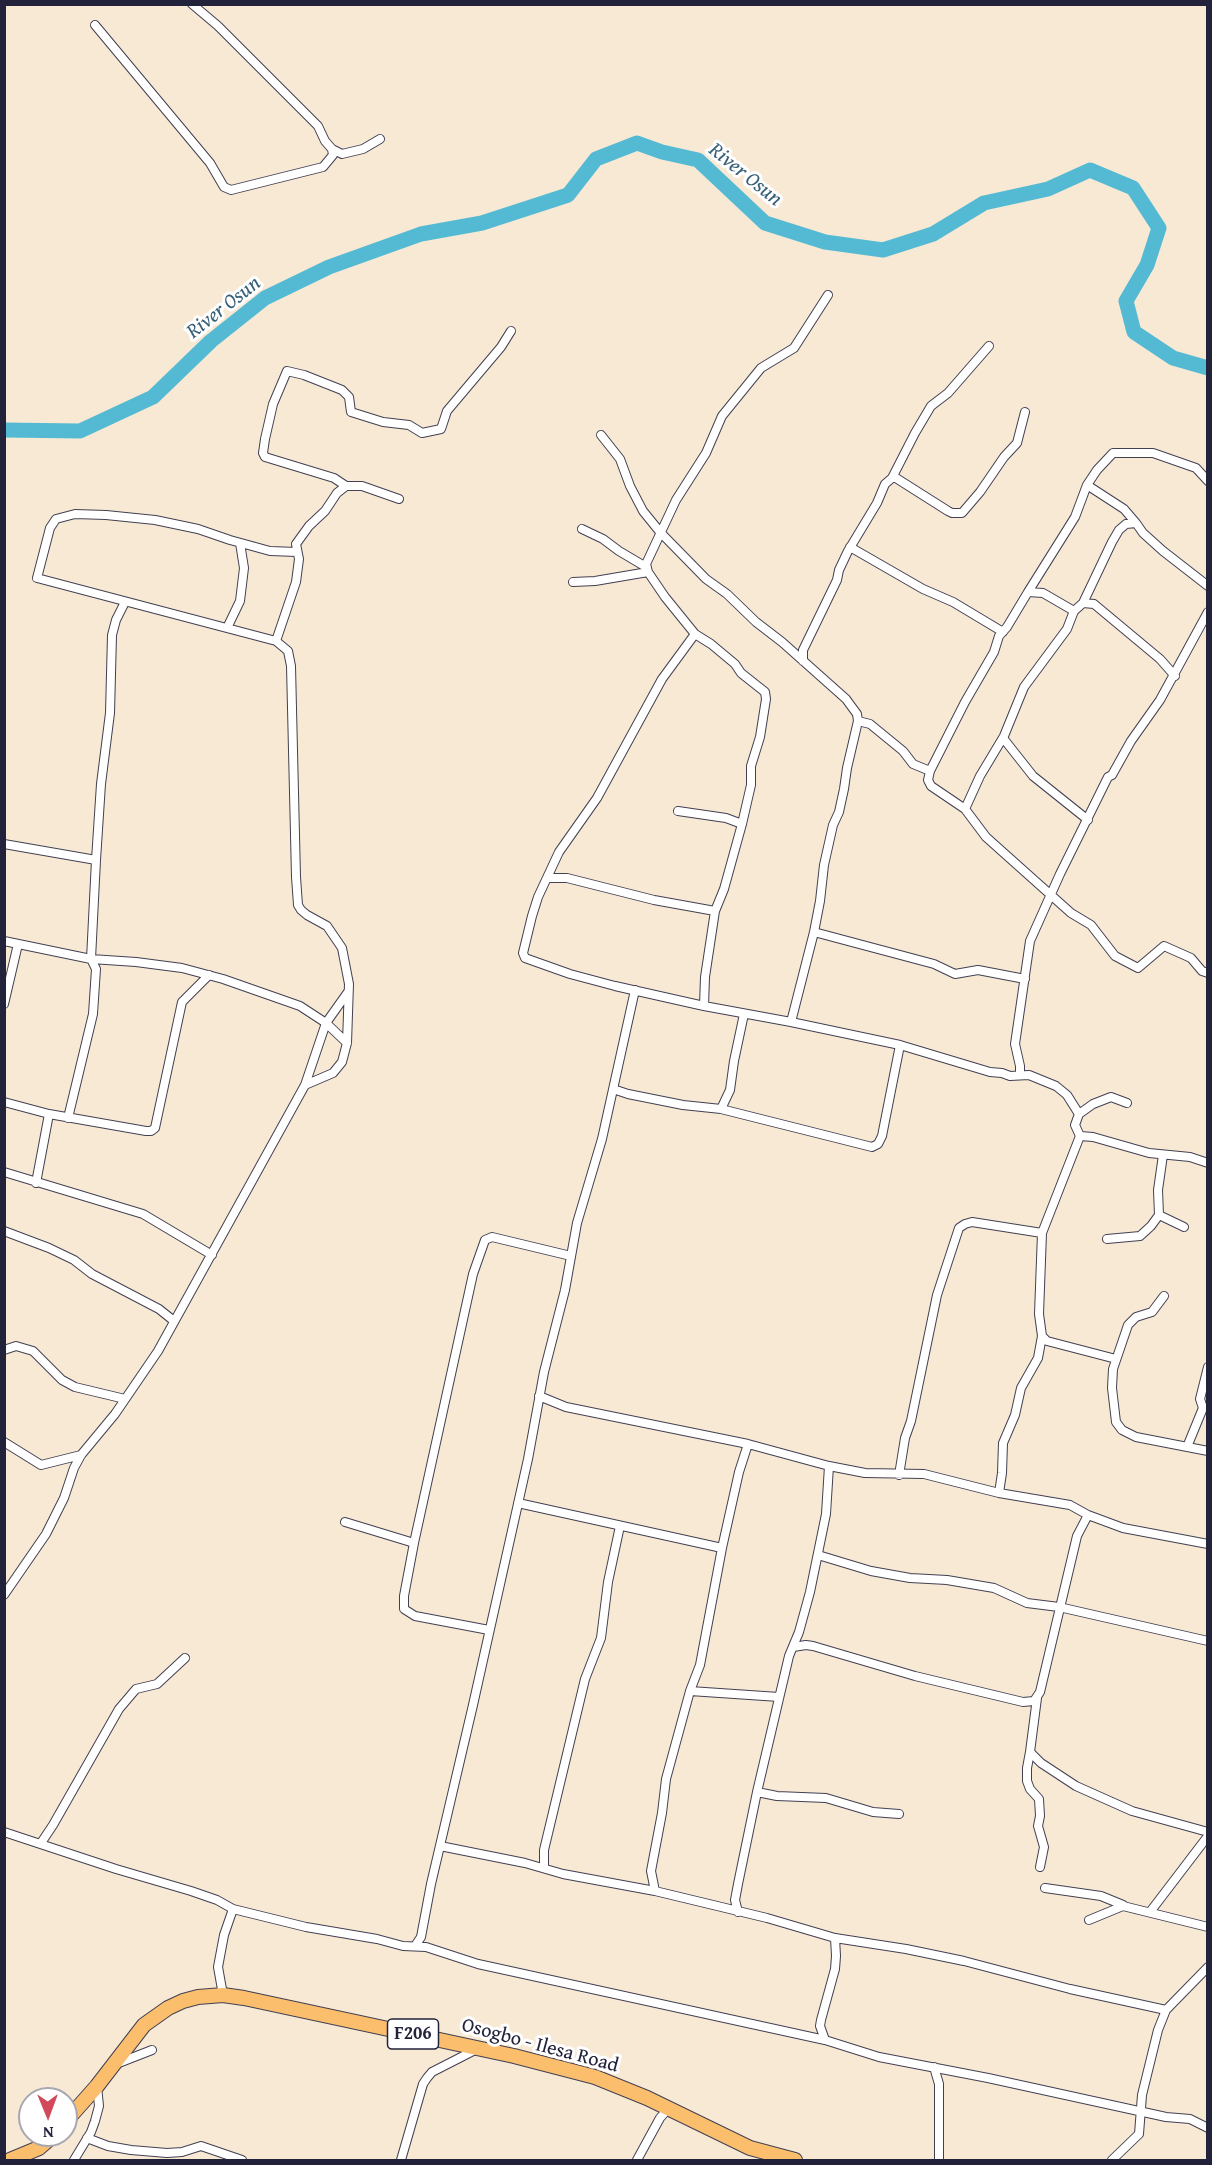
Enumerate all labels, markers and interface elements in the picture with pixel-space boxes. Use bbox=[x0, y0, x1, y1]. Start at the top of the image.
water label: River Osun bbox=[703, 138, 787, 212]
water label: River Osun bbox=[182, 271, 266, 345]
street label: Osogbo - Ilesa Road bbox=[459, 2014, 621, 2078]
road number: F206 bbox=[388, 2019, 438, 2049]
north arrow bbox=[18, 2087, 78, 2147]
text: N bbox=[43, 2121, 54, 2145]

